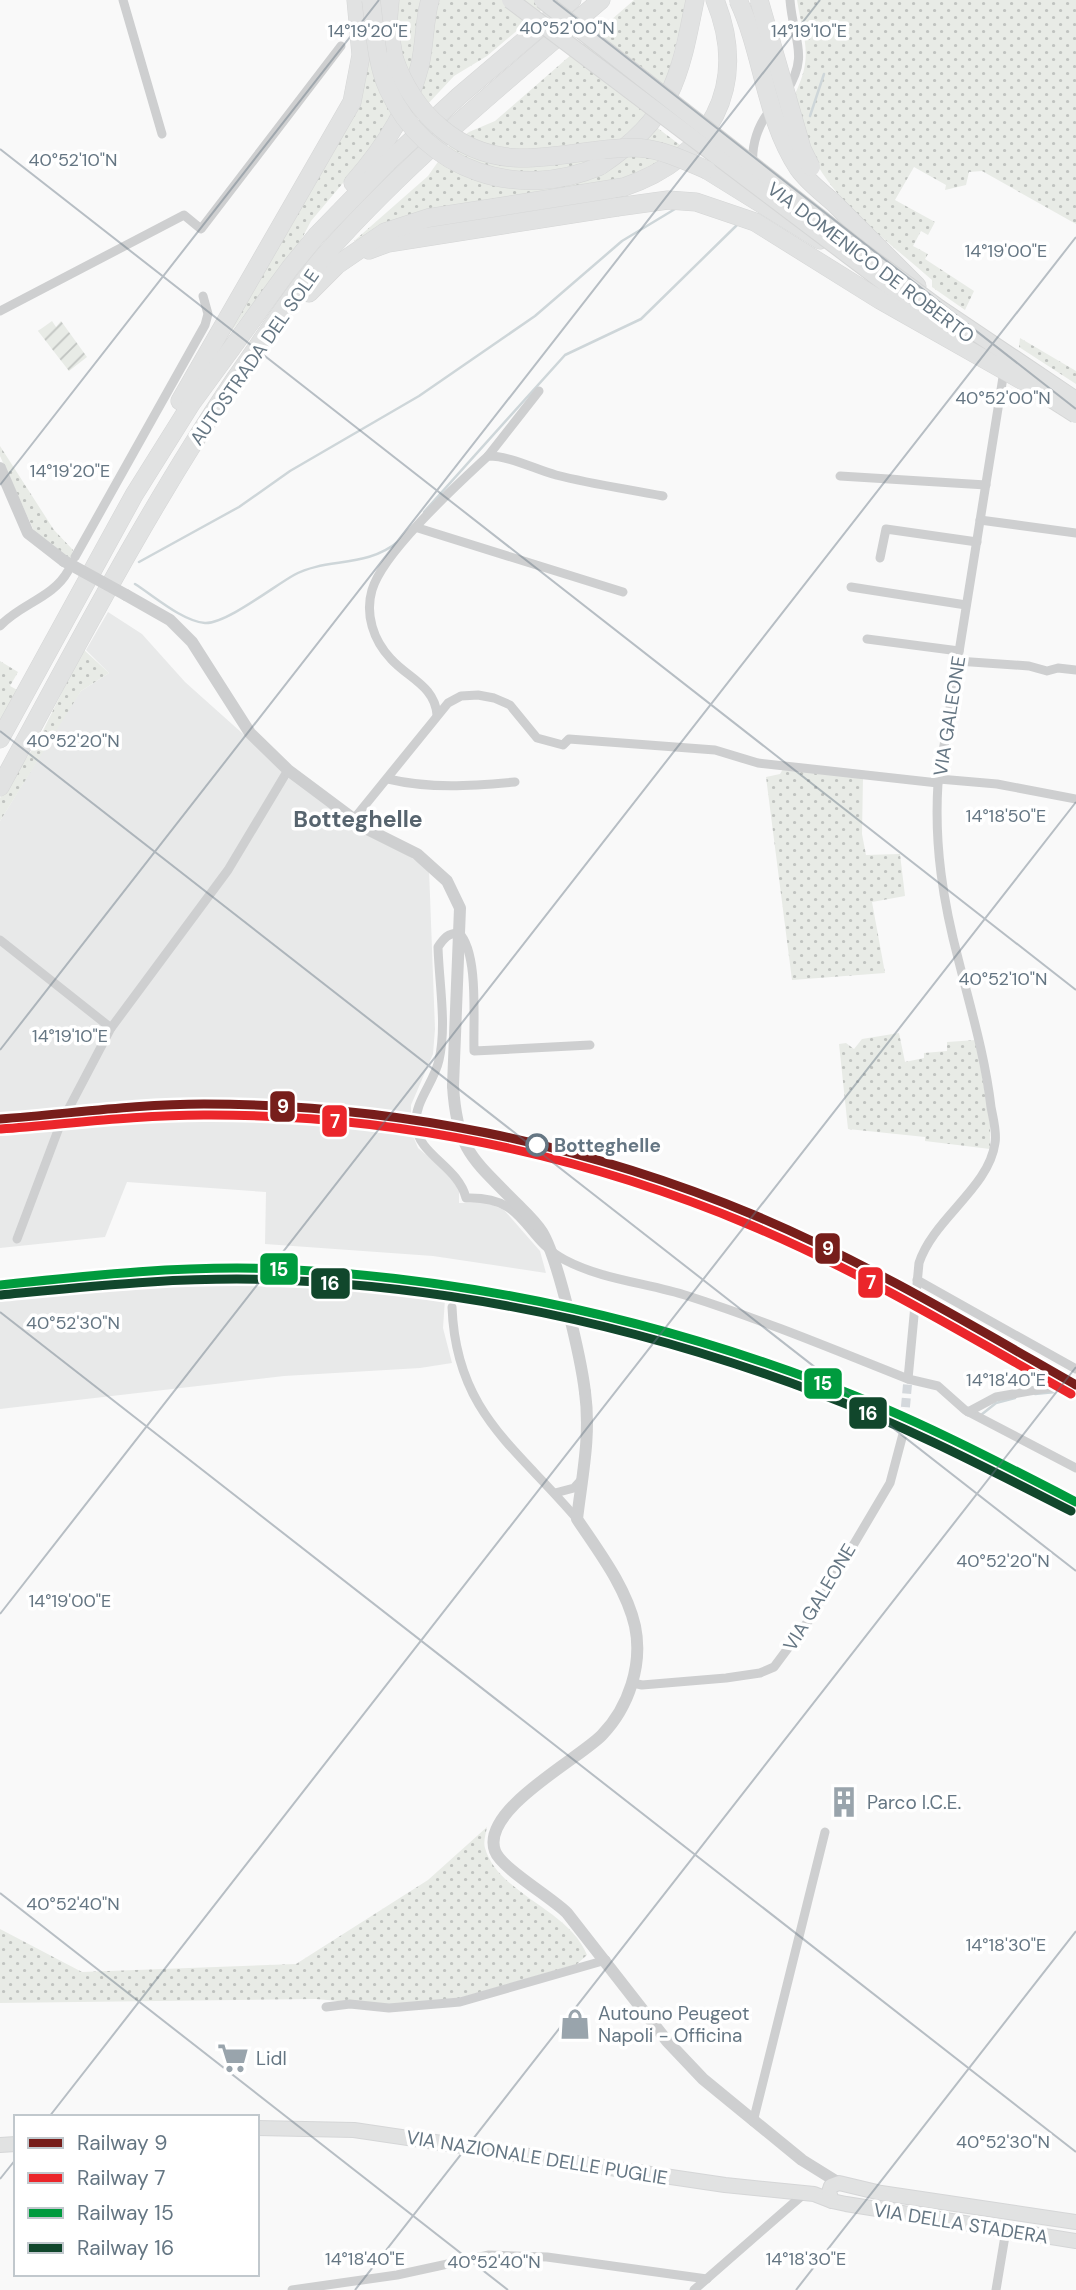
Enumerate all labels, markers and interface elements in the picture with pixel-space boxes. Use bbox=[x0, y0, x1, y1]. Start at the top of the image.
text: 40°52'00"N bbox=[519, 16, 615, 40]
text: 14°19'20"E bbox=[328, 19, 408, 43]
text: 14°19'10"E bbox=[771, 19, 847, 43]
text: 40°52'10"N bbox=[29, 148, 117, 172]
street label: VIA DOMENICO DE ROBERTO bbox=[762, 176, 979, 349]
text: 14°19'00"E bbox=[965, 239, 1047, 263]
street label: AUTOSTRADA DEL SOLE bbox=[184, 264, 325, 450]
text: 40°52'00"N bbox=[955, 386, 1051, 410]
text: 14°19'20"E bbox=[30, 459, 110, 483]
street label: VIA GALEONE bbox=[928, 654, 971, 778]
text: 40°52'20"N bbox=[26, 729, 120, 753]
district label: Botteghelle bbox=[293, 804, 423, 834]
text: 14°18'50"E bbox=[966, 804, 1046, 828]
text: 40°52'10"N bbox=[959, 967, 1047, 991]
text: 14°19'10"E bbox=[32, 1024, 108, 1048]
line badge: 9 bbox=[269, 1090, 296, 1123]
text: 9 bbox=[277, 1094, 289, 1119]
line badge: 7 bbox=[321, 1104, 348, 1138]
text: 7 bbox=[330, 1109, 340, 1134]
place label: Botteghelle bbox=[554, 1133, 661, 1158]
marker: Botteghelle bbox=[526, 1134, 548, 1156]
line badge: 9 bbox=[814, 1232, 841, 1265]
text: 9 bbox=[822, 1236, 834, 1261]
line badge: 15 bbox=[259, 1252, 299, 1286]
text: 15 bbox=[270, 1257, 288, 1282]
line badge: 7 bbox=[857, 1266, 884, 1299]
line badge: 16 bbox=[310, 1267, 351, 1300]
text: 7 bbox=[866, 1270, 876, 1295]
text: 16 bbox=[321, 1271, 339, 1296]
text: 40°52'30"N bbox=[26, 1311, 120, 1335]
line badge: 15 bbox=[803, 1367, 843, 1400]
text: 14°18'40"E bbox=[966, 1368, 1046, 1392]
text: 15 bbox=[814, 1371, 832, 1396]
line badge: 16 bbox=[848, 1396, 888, 1430]
text: 16 bbox=[859, 1401, 877, 1426]
street label: VIA GALEONE bbox=[778, 1539, 861, 1656]
text: 40°52'20"N bbox=[956, 1549, 1050, 1573]
text: 14°19'00"E bbox=[29, 1589, 111, 1613]
building icon: Parco I.C.E. bbox=[827, 1785, 861, 1819]
place label: Parco I.C.E. bbox=[867, 1790, 961, 1815]
text: 40°52'40"N bbox=[26, 1892, 120, 1916]
text: 14°18'30"E bbox=[966, 1933, 1046, 1957]
place label: Autouno Peugeot Napoli - Officina bbox=[598, 2001, 749, 2048]
shop icon: Autouno Peugeot Napoli - Officina bbox=[558, 2007, 592, 2041]
supermarket icon: Lidl bbox=[216, 2041, 250, 2075]
place label: Lidl bbox=[256, 2046, 287, 2071]
legend bbox=[14, 2115, 259, 2276]
street label: VIA NAZIONALE DELLE PUGLIE bbox=[404, 2124, 669, 2191]
text: Railway 9 bbox=[77, 2129, 168, 2157]
text: 40°52'30"N bbox=[956, 2130, 1050, 2154]
text: Railway 7 bbox=[77, 2164, 166, 2192]
street label: VIA DELLA STADERA bbox=[872, 2197, 1050, 2250]
text: Railway 15 bbox=[77, 2199, 174, 2227]
text: Railway 16 bbox=[77, 2234, 174, 2262]
text: 14°18'40"E bbox=[325, 2247, 405, 2271]
text: 14°18'30"E bbox=[766, 2247, 846, 2271]
text: 40°52'40"N bbox=[447, 2250, 541, 2274]

